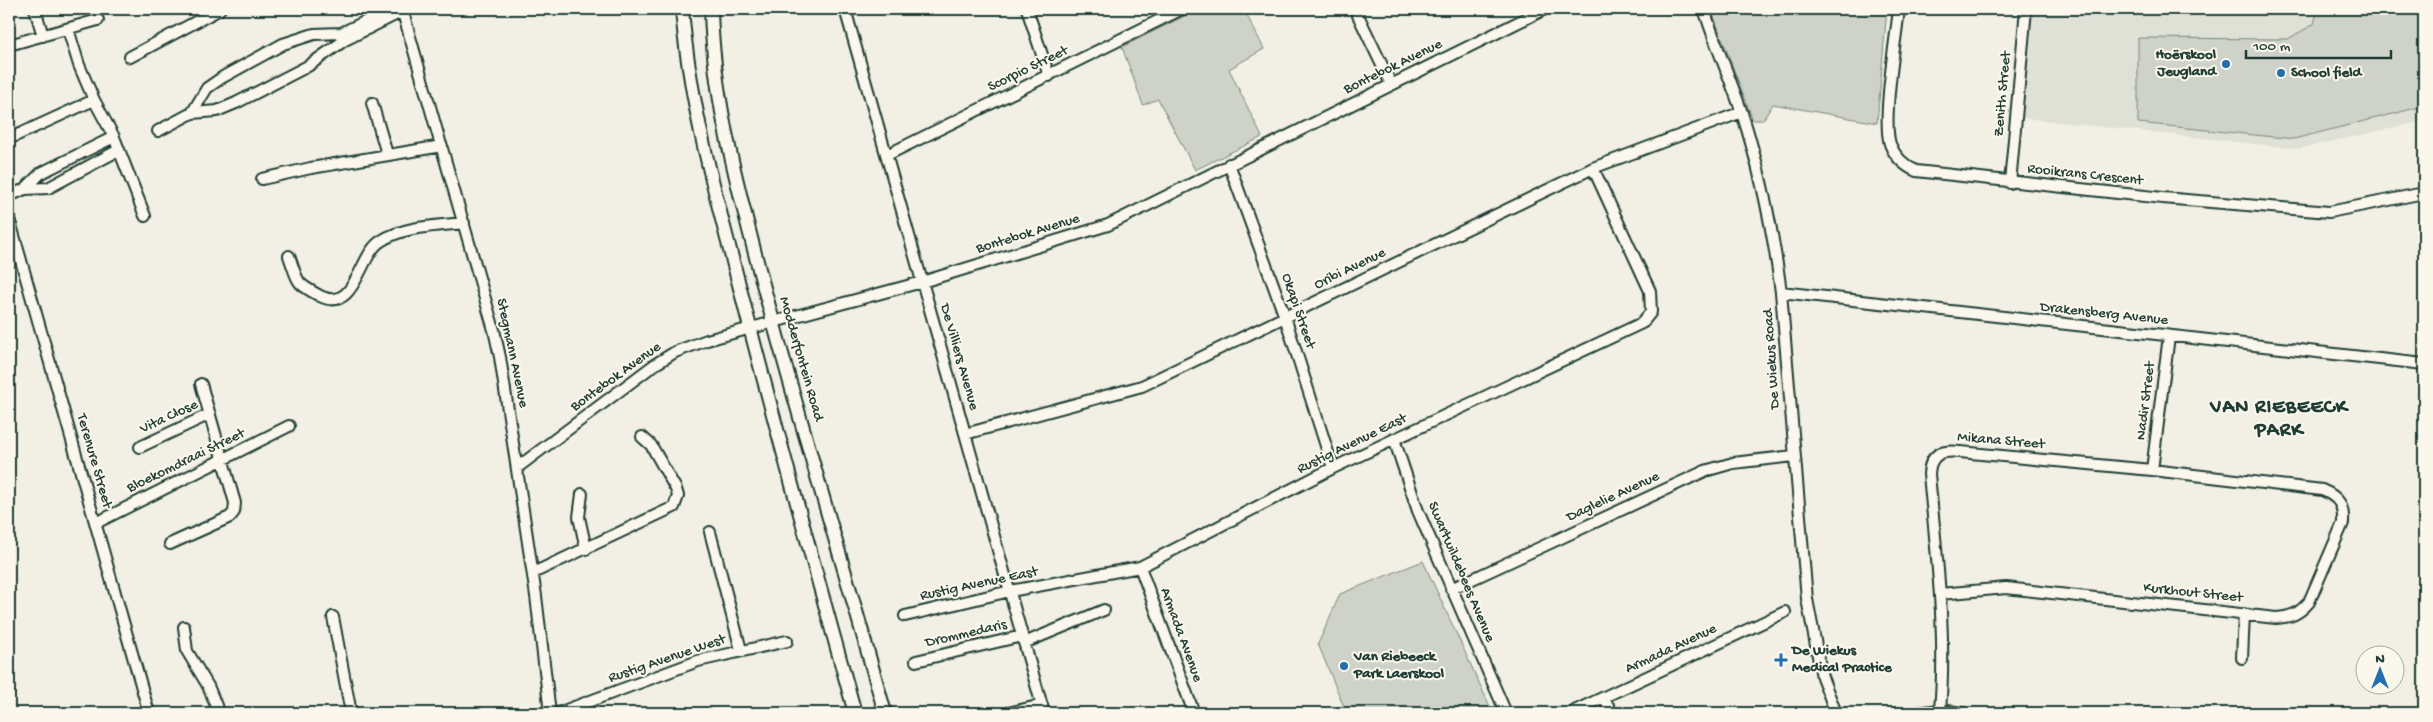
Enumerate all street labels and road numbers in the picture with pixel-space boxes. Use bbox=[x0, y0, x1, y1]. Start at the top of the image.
street label: Bontebok Avenue bbox=[1340, 35, 1445, 99]
street label: Scorpio Street bbox=[985, 41, 1073, 96]
street label: Zenith Street bbox=[1990, 49, 2016, 137]
street label: Rooikrans Crescent bbox=[2026, 160, 2145, 190]
street label: Bontebok Avenue bbox=[973, 210, 1082, 259]
street label: Oribi Avenue bbox=[1311, 244, 1389, 294]
street label: Okapi Street bbox=[1277, 271, 1320, 353]
street label: Modderfontein Road bbox=[775, 295, 828, 425]
street label: Stegmann Avenue bbox=[492, 297, 532, 410]
street label: Drakensberg Avenue bbox=[2038, 298, 2169, 330]
street label: De Villiers Avenue bbox=[935, 301, 983, 412]
street label: De Wiekus Road bbox=[1759, 307, 1785, 411]
street label: Bontebok Avenue bbox=[566, 338, 665, 416]
street label: Nadir Street bbox=[2132, 359, 2160, 441]
street label: Vita Close bbox=[136, 396, 201, 439]
street label: Rustig Avenue East bbox=[1294, 409, 1411, 478]
street label: Terenure Street bbox=[72, 411, 117, 512]
street label: Bloekomdraai Street bbox=[123, 424, 250, 498]
street label: Mikana Street bbox=[1957, 428, 2047, 454]
street label: Daglelie Avenue bbox=[1563, 467, 1663, 527]
street label: Swartwildebees Avenue bbox=[1423, 499, 1499, 645]
street label: Rustig Avenue East bbox=[919, 562, 1041, 605]
street label: Kurkhout Street bbox=[2142, 579, 2245, 607]
street label: Armada Avenue bbox=[1156, 585, 1206, 685]
street label: Drommedaris bbox=[923, 616, 1009, 652]
street label: Armada Avenue bbox=[1622, 620, 1720, 678]
street label: Rustig Avenue West bbox=[606, 630, 730, 687]

